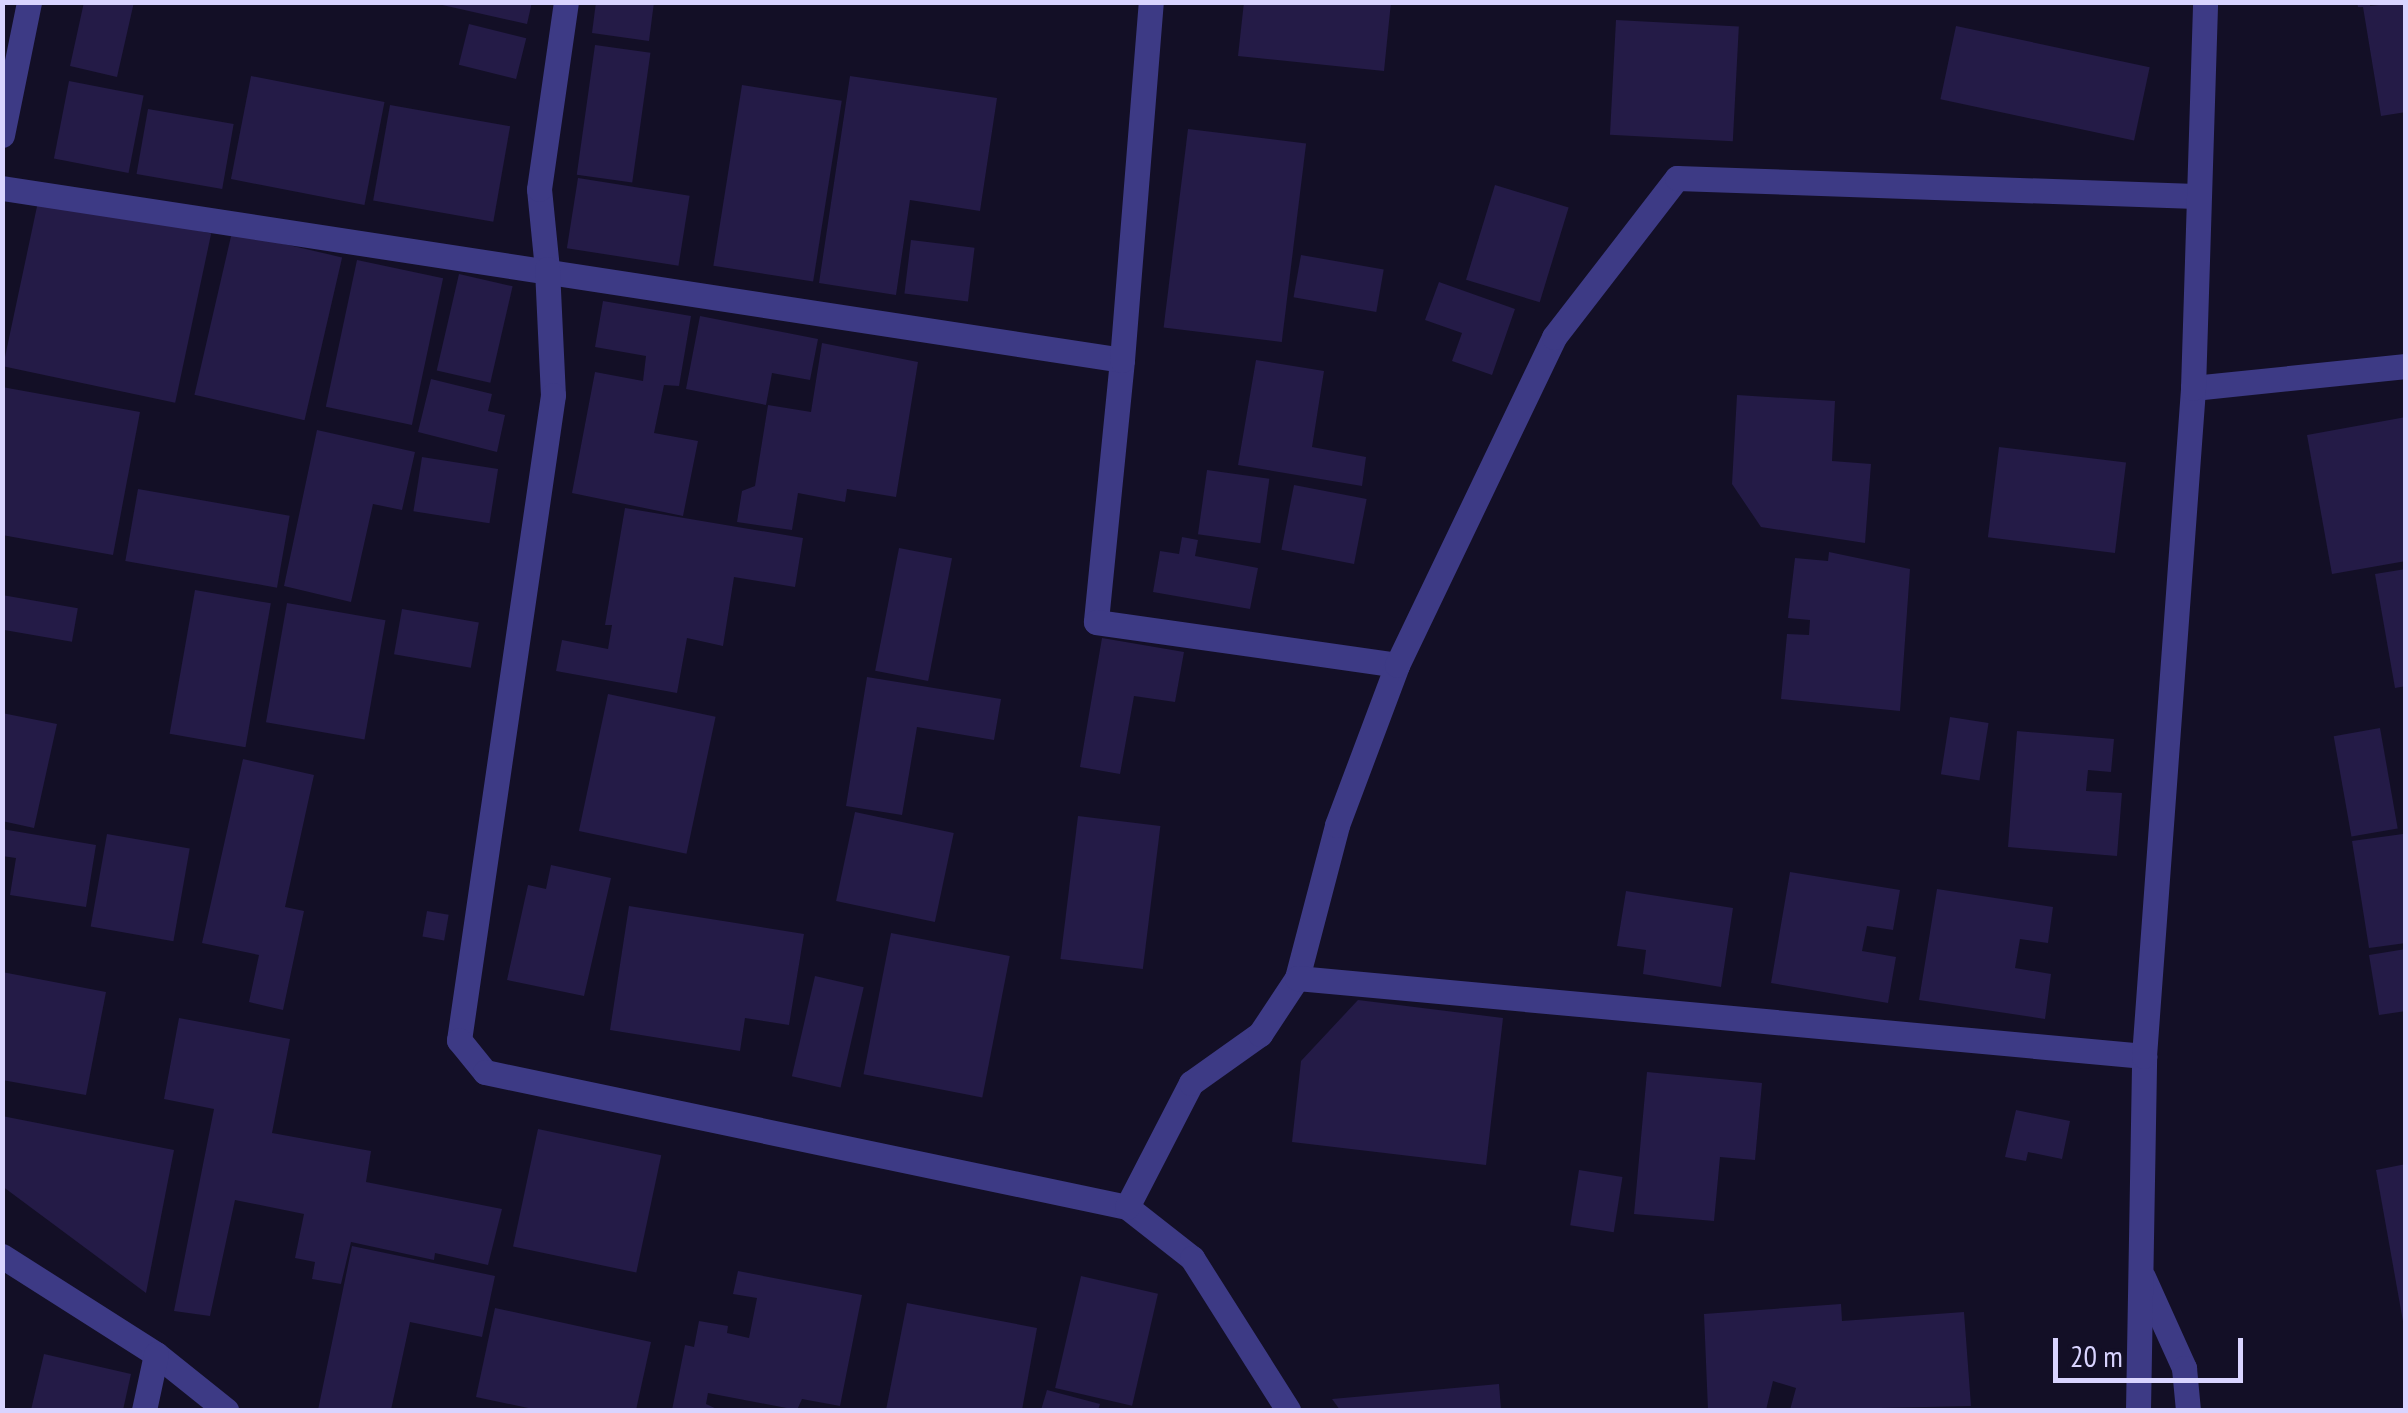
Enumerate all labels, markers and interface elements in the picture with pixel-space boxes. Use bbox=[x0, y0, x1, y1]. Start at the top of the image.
scale bar bbox=[2058, 1318, 2248, 1380]
text: 20 m bbox=[2070, 1336, 2123, 1375]

